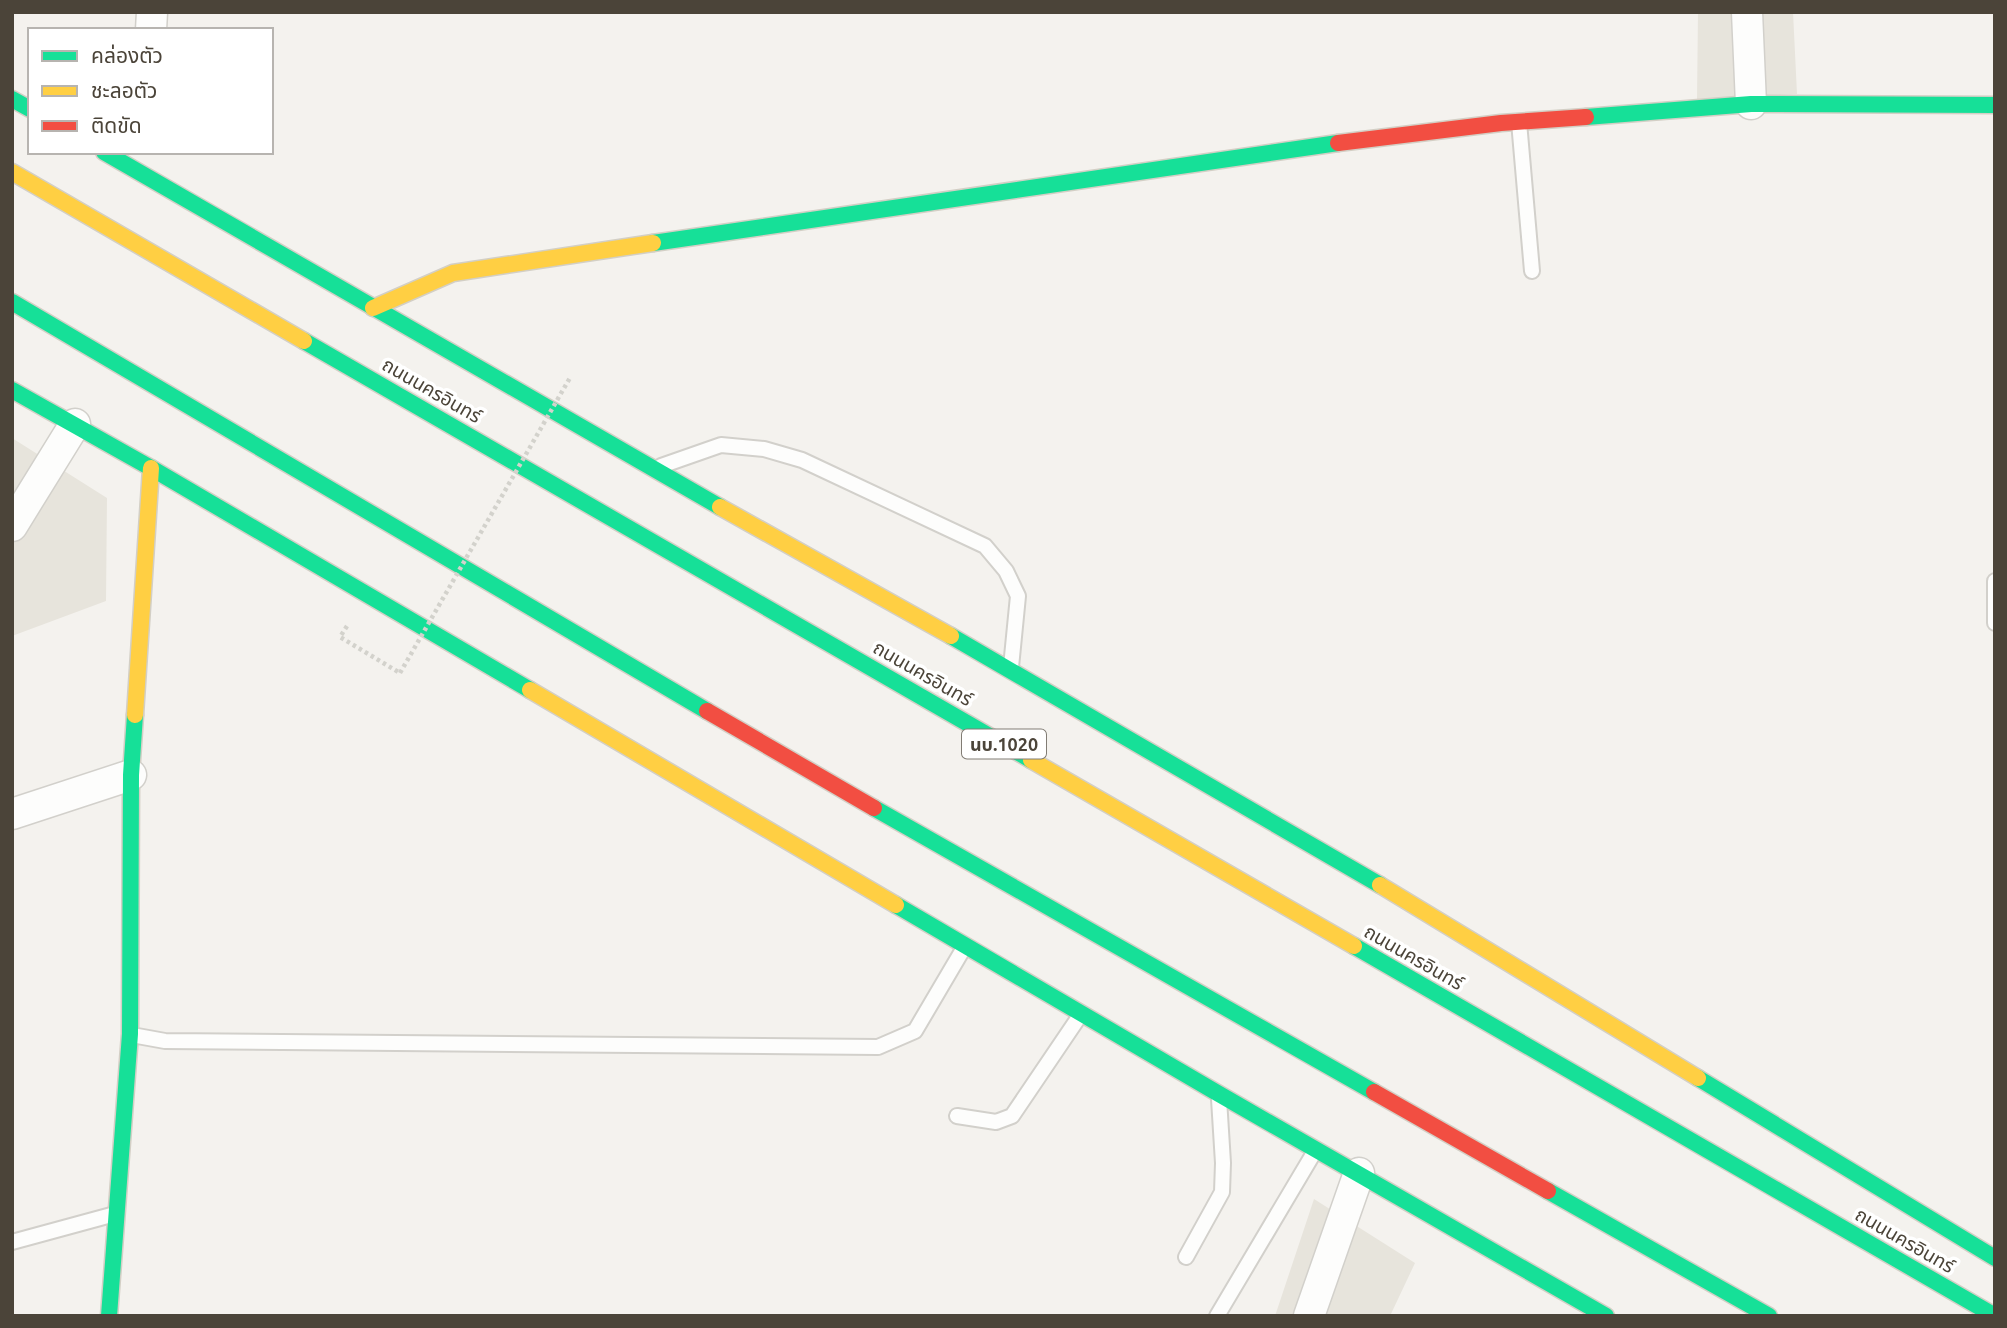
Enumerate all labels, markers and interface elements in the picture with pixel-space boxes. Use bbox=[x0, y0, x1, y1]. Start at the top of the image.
legend bbox=[28, 28, 273, 154]
text: คล่องตัว bbox=[91, 43, 163, 67]
text: ชะลอตัว bbox=[91, 78, 157, 102]
text: ติดขัด bbox=[91, 113, 142, 137]
street label: ถนนนครอินทร์ bbox=[379, 353, 486, 428]
street label: ถนนนครอินทร์ bbox=[870, 636, 977, 711]
road number: นบ.1020 bbox=[962, 730, 1046, 758]
street label: ถนนนครอินทร์ bbox=[1361, 920, 1468, 995]
street label: ถนนนครอินทร์ bbox=[1852, 1203, 1959, 1278]

